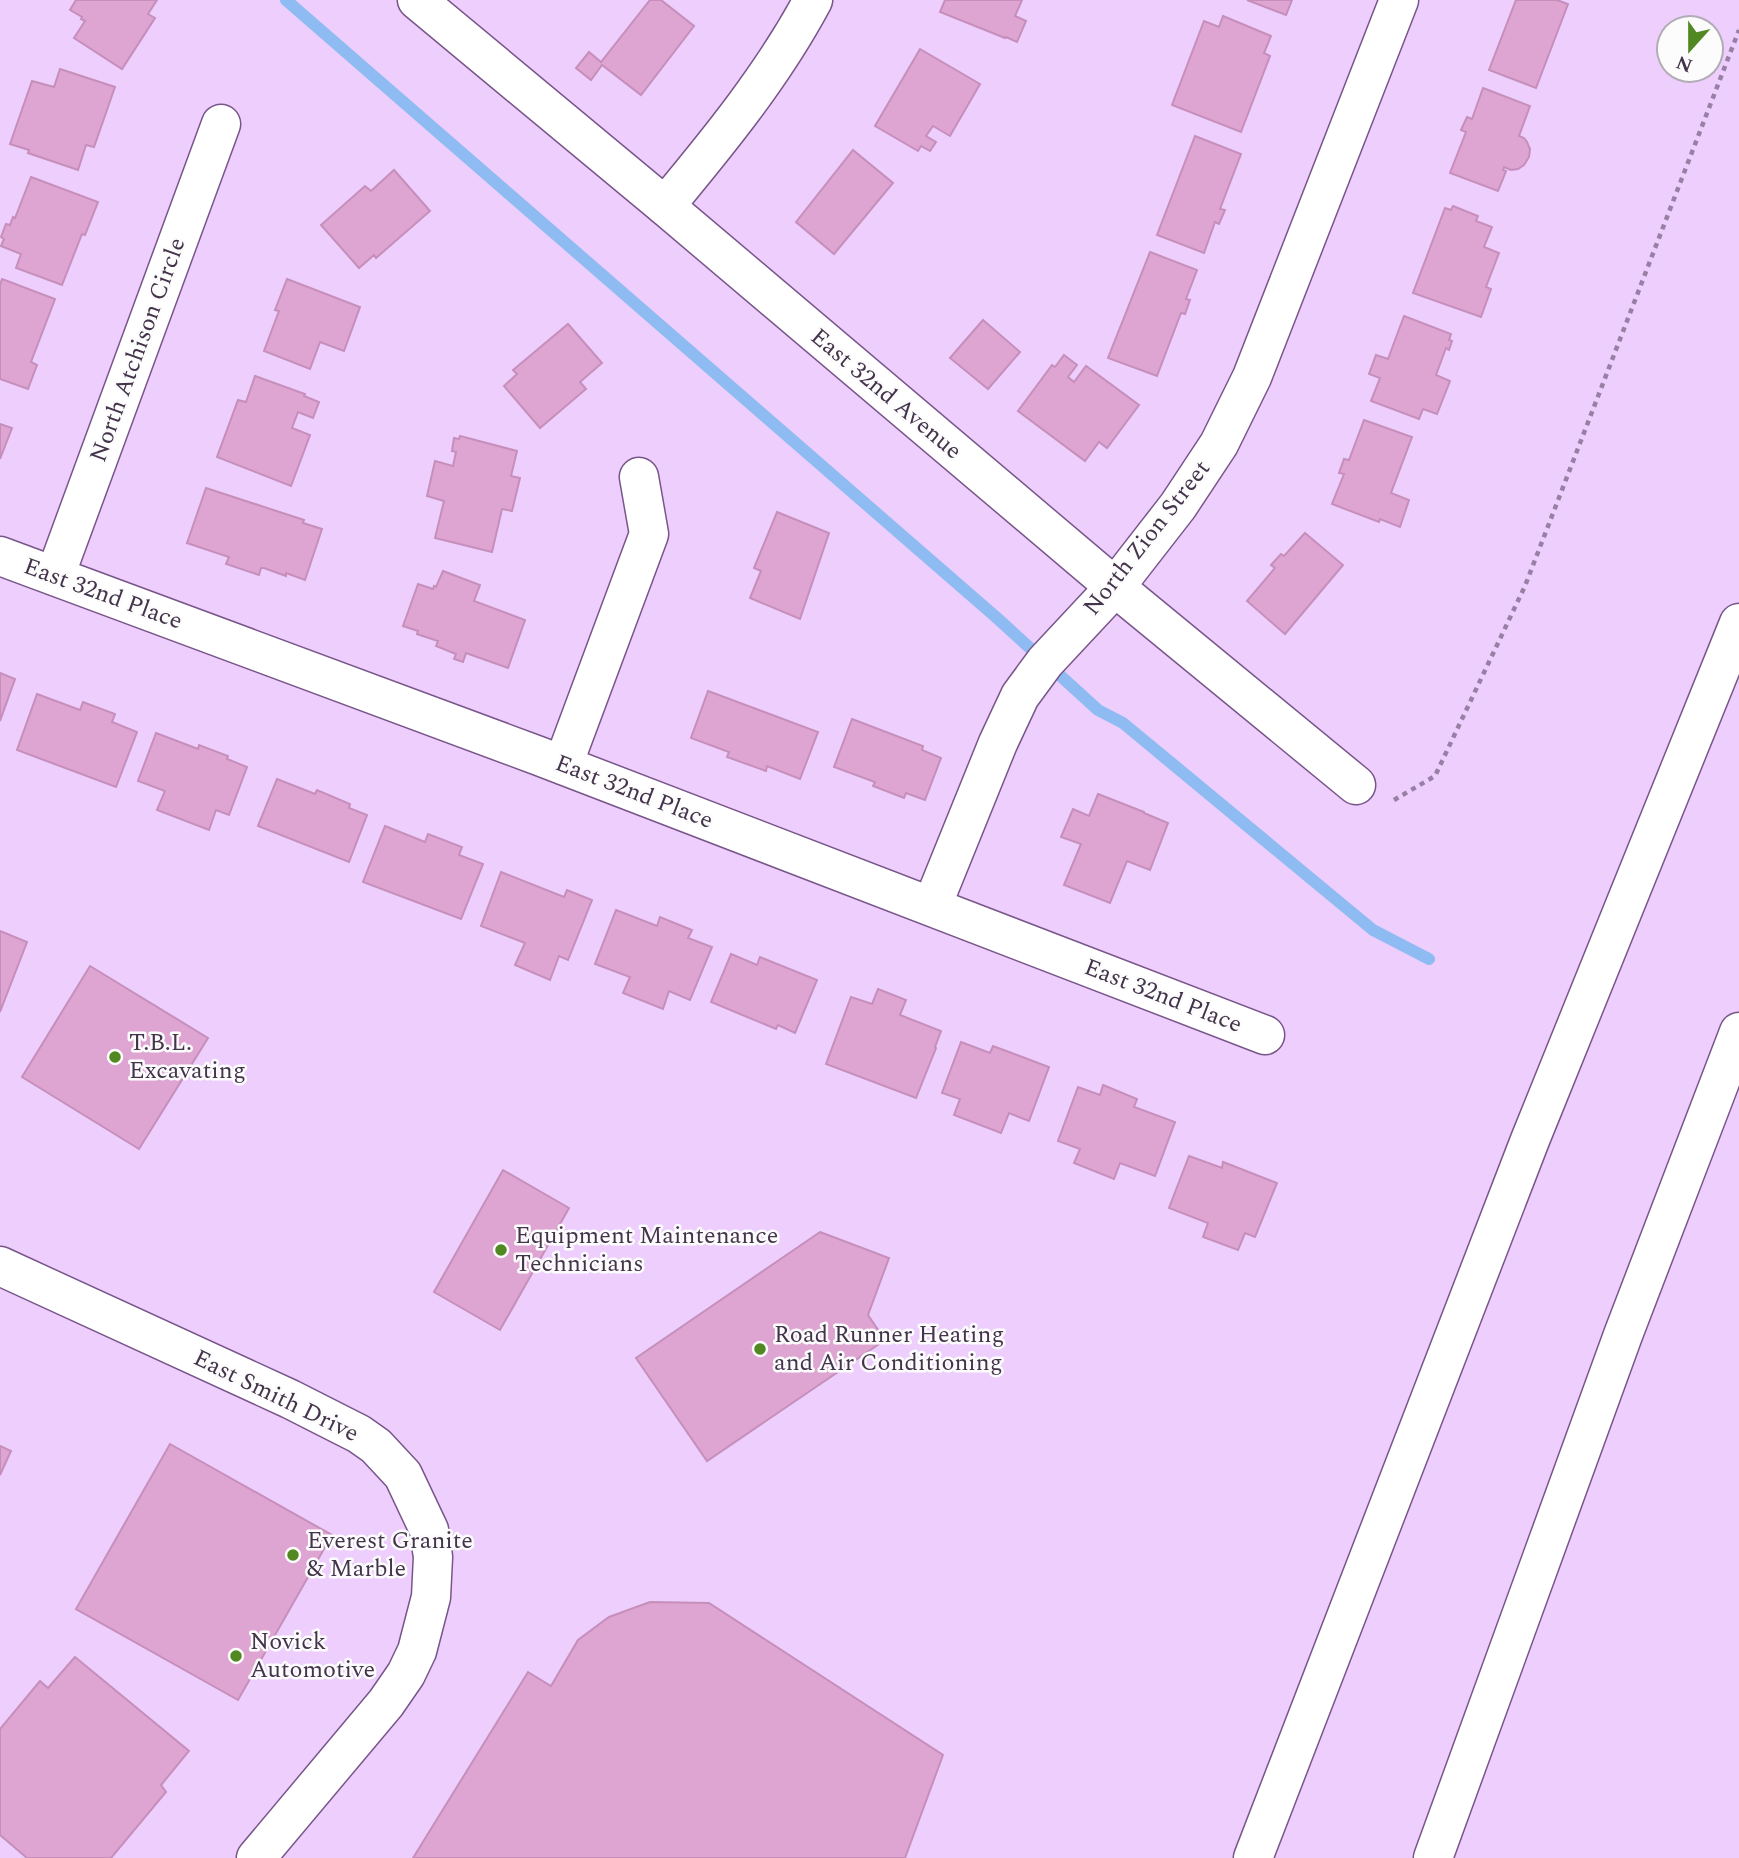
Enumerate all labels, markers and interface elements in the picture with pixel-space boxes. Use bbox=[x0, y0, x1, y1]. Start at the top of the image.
north arrow bbox=[1655, 14, 1725, 84]
text: N bbox=[1672, 47, 1697, 80]
street label: North Atchison Circle bbox=[81, 233, 195, 467]
street label: East 32nd Avenue bbox=[802, 320, 970, 468]
street label: North Zion Street bbox=[1075, 452, 1219, 624]
street label: East 32nd Place bbox=[19, 549, 187, 639]
street label: East 32nd Place bbox=[550, 745, 718, 839]
street label: East 32nd Place bbox=[1079, 949, 1247, 1043]
place label: T.B.L. Excavating bbox=[129, 1025, 246, 1089]
marker: T.B.L. Excavating bbox=[107, 1049, 123, 1065]
place label: Equipment Maintenance Technicians bbox=[515, 1218, 778, 1282]
marker: Equipment Maintenance Technicians bbox=[493, 1242, 509, 1258]
place label: Road Runner Heating and Air Conditioning bbox=[774, 1317, 1004, 1381]
street label: East Smith Drive bbox=[187, 1340, 365, 1452]
marker: Road Runner Heating and Air Conditioning bbox=[752, 1341, 768, 1357]
place label: Everest Granite & Marble bbox=[307, 1523, 473, 1587]
marker: Everest Granite & Marble bbox=[285, 1547, 301, 1563]
place label: Novick Automotive bbox=[250, 1624, 375, 1688]
marker: Novick Automotive bbox=[228, 1648, 244, 1664]

